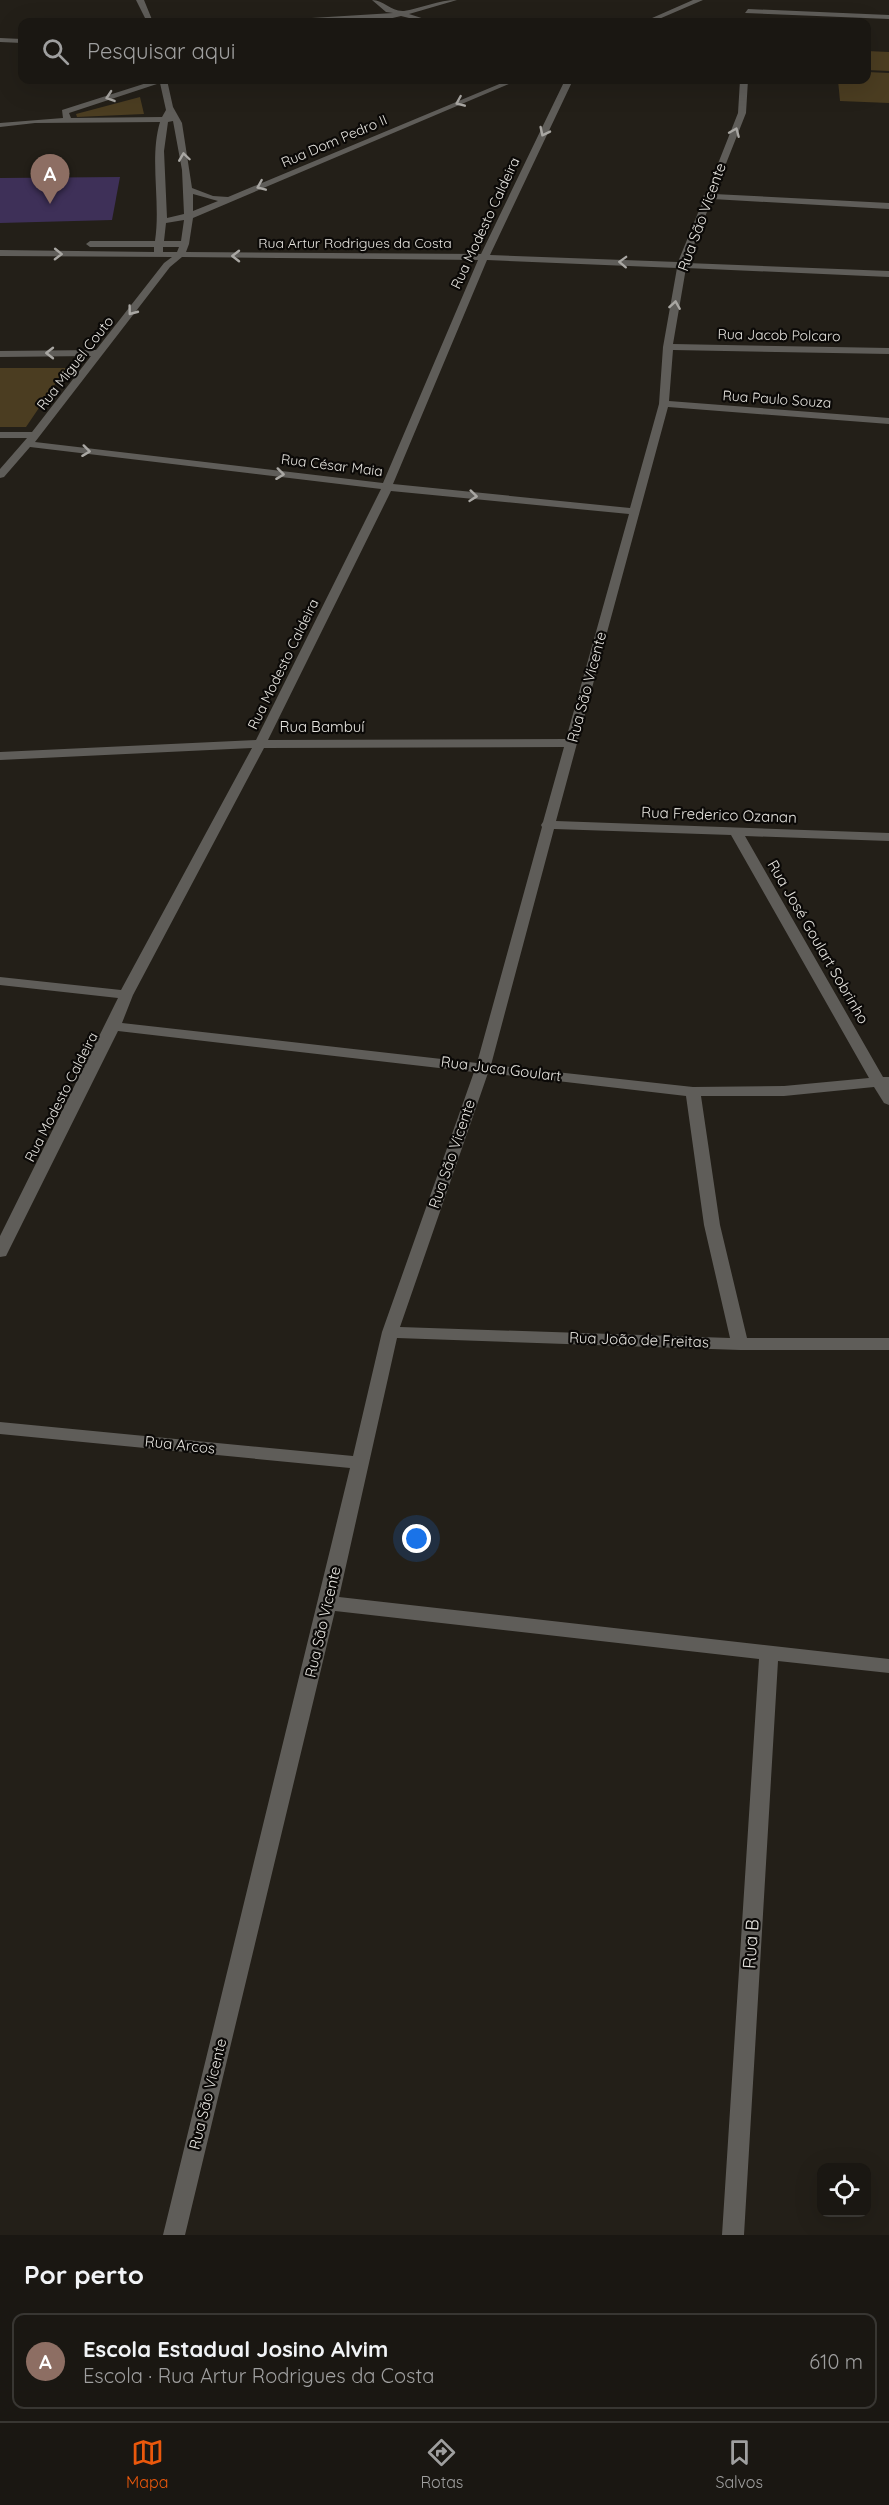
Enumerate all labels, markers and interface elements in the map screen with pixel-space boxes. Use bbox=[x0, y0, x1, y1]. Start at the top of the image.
search box bbox=[18, 18, 871, 84]
icon: search bbox=[39, 35, 72, 68]
text: Pesquisar aqui bbox=[87, 37, 235, 65]
one-way arrow bbox=[105, 90, 116, 103]
one-way arrow bbox=[455, 95, 466, 107]
street label: Rua Dom Pedro II bbox=[278, 111, 390, 171]
one-way arrow bbox=[539, 126, 551, 137]
one-way arrow bbox=[728, 127, 740, 138]
one-way arrow bbox=[178, 152, 190, 162]
pin: A bbox=[31, 154, 70, 204]
street label: Rua Modesto Caldeira bbox=[447, 154, 523, 292]
street label: Rua São Vicente bbox=[673, 160, 730, 274]
one-way arrow bbox=[256, 179, 267, 191]
street label: Rua Artur Rodrigues da Costa bbox=[258, 234, 452, 252]
one-way arrow bbox=[54, 248, 63, 260]
one-way arrow bbox=[232, 250, 241, 262]
one-way arrow bbox=[619, 256, 628, 268]
one-way arrow bbox=[668, 301, 681, 311]
one-way arrow bbox=[128, 305, 139, 316]
street label: Rua Miguel Couto bbox=[33, 312, 117, 414]
street label: Rua Jacob Polcaro bbox=[717, 325, 841, 345]
one-way arrow bbox=[46, 347, 55, 359]
street label: Rua Paulo Souza bbox=[722, 386, 832, 412]
one-way arrow bbox=[81, 444, 91, 457]
street label: Rua César Maia bbox=[280, 450, 384, 480]
one-way arrow bbox=[275, 467, 284, 480]
one-way arrow bbox=[469, 489, 478, 502]
street label: Rua Modesto Caldeira bbox=[244, 596, 322, 732]
street label: Rua São Vicente bbox=[563, 629, 610, 744]
street label: Rua Bambuí bbox=[280, 717, 365, 736]
street label: Rua Frederico Ozanan bbox=[641, 802, 797, 827]
street label: Rua José Goulart Sobrinho bbox=[764, 856, 873, 1027]
street label: Rua Modesto Caldeira bbox=[20, 1029, 102, 1165]
street label: Rua Juca Goulart bbox=[440, 1052, 562, 1085]
street label: Rua São Vicente bbox=[424, 1097, 479, 1211]
street label: Rua João de Freitas bbox=[569, 1328, 709, 1351]
street label: Rua Arcos bbox=[144, 1431, 216, 1458]
your location bbox=[402, 1524, 431, 1553]
street label: Rua São Vicente bbox=[300, 1564, 345, 1680]
street label: Rua B bbox=[737, 1918, 764, 1970]
street label: Rua São Vicente bbox=[185, 2036, 231, 2151]
map controls bbox=[817, 2163, 871, 2217]
button: locate bbox=[817, 2163, 871, 2217]
text: Por perto bbox=[24, 2258, 144, 2291]
text: Escola Estadual Josino Alvim bbox=[83, 2335, 388, 2363]
text: A bbox=[39, 2349, 52, 2374]
text: 610 m bbox=[809, 2349, 863, 2374]
text: Escola · Rua Artur Rodrigues da Costa bbox=[83, 2363, 434, 2388]
tab: Mapa bbox=[126, 2436, 168, 2492]
tab: Rotas bbox=[420, 2436, 463, 2492]
tab: Salvos bbox=[715, 2436, 763, 2492]

